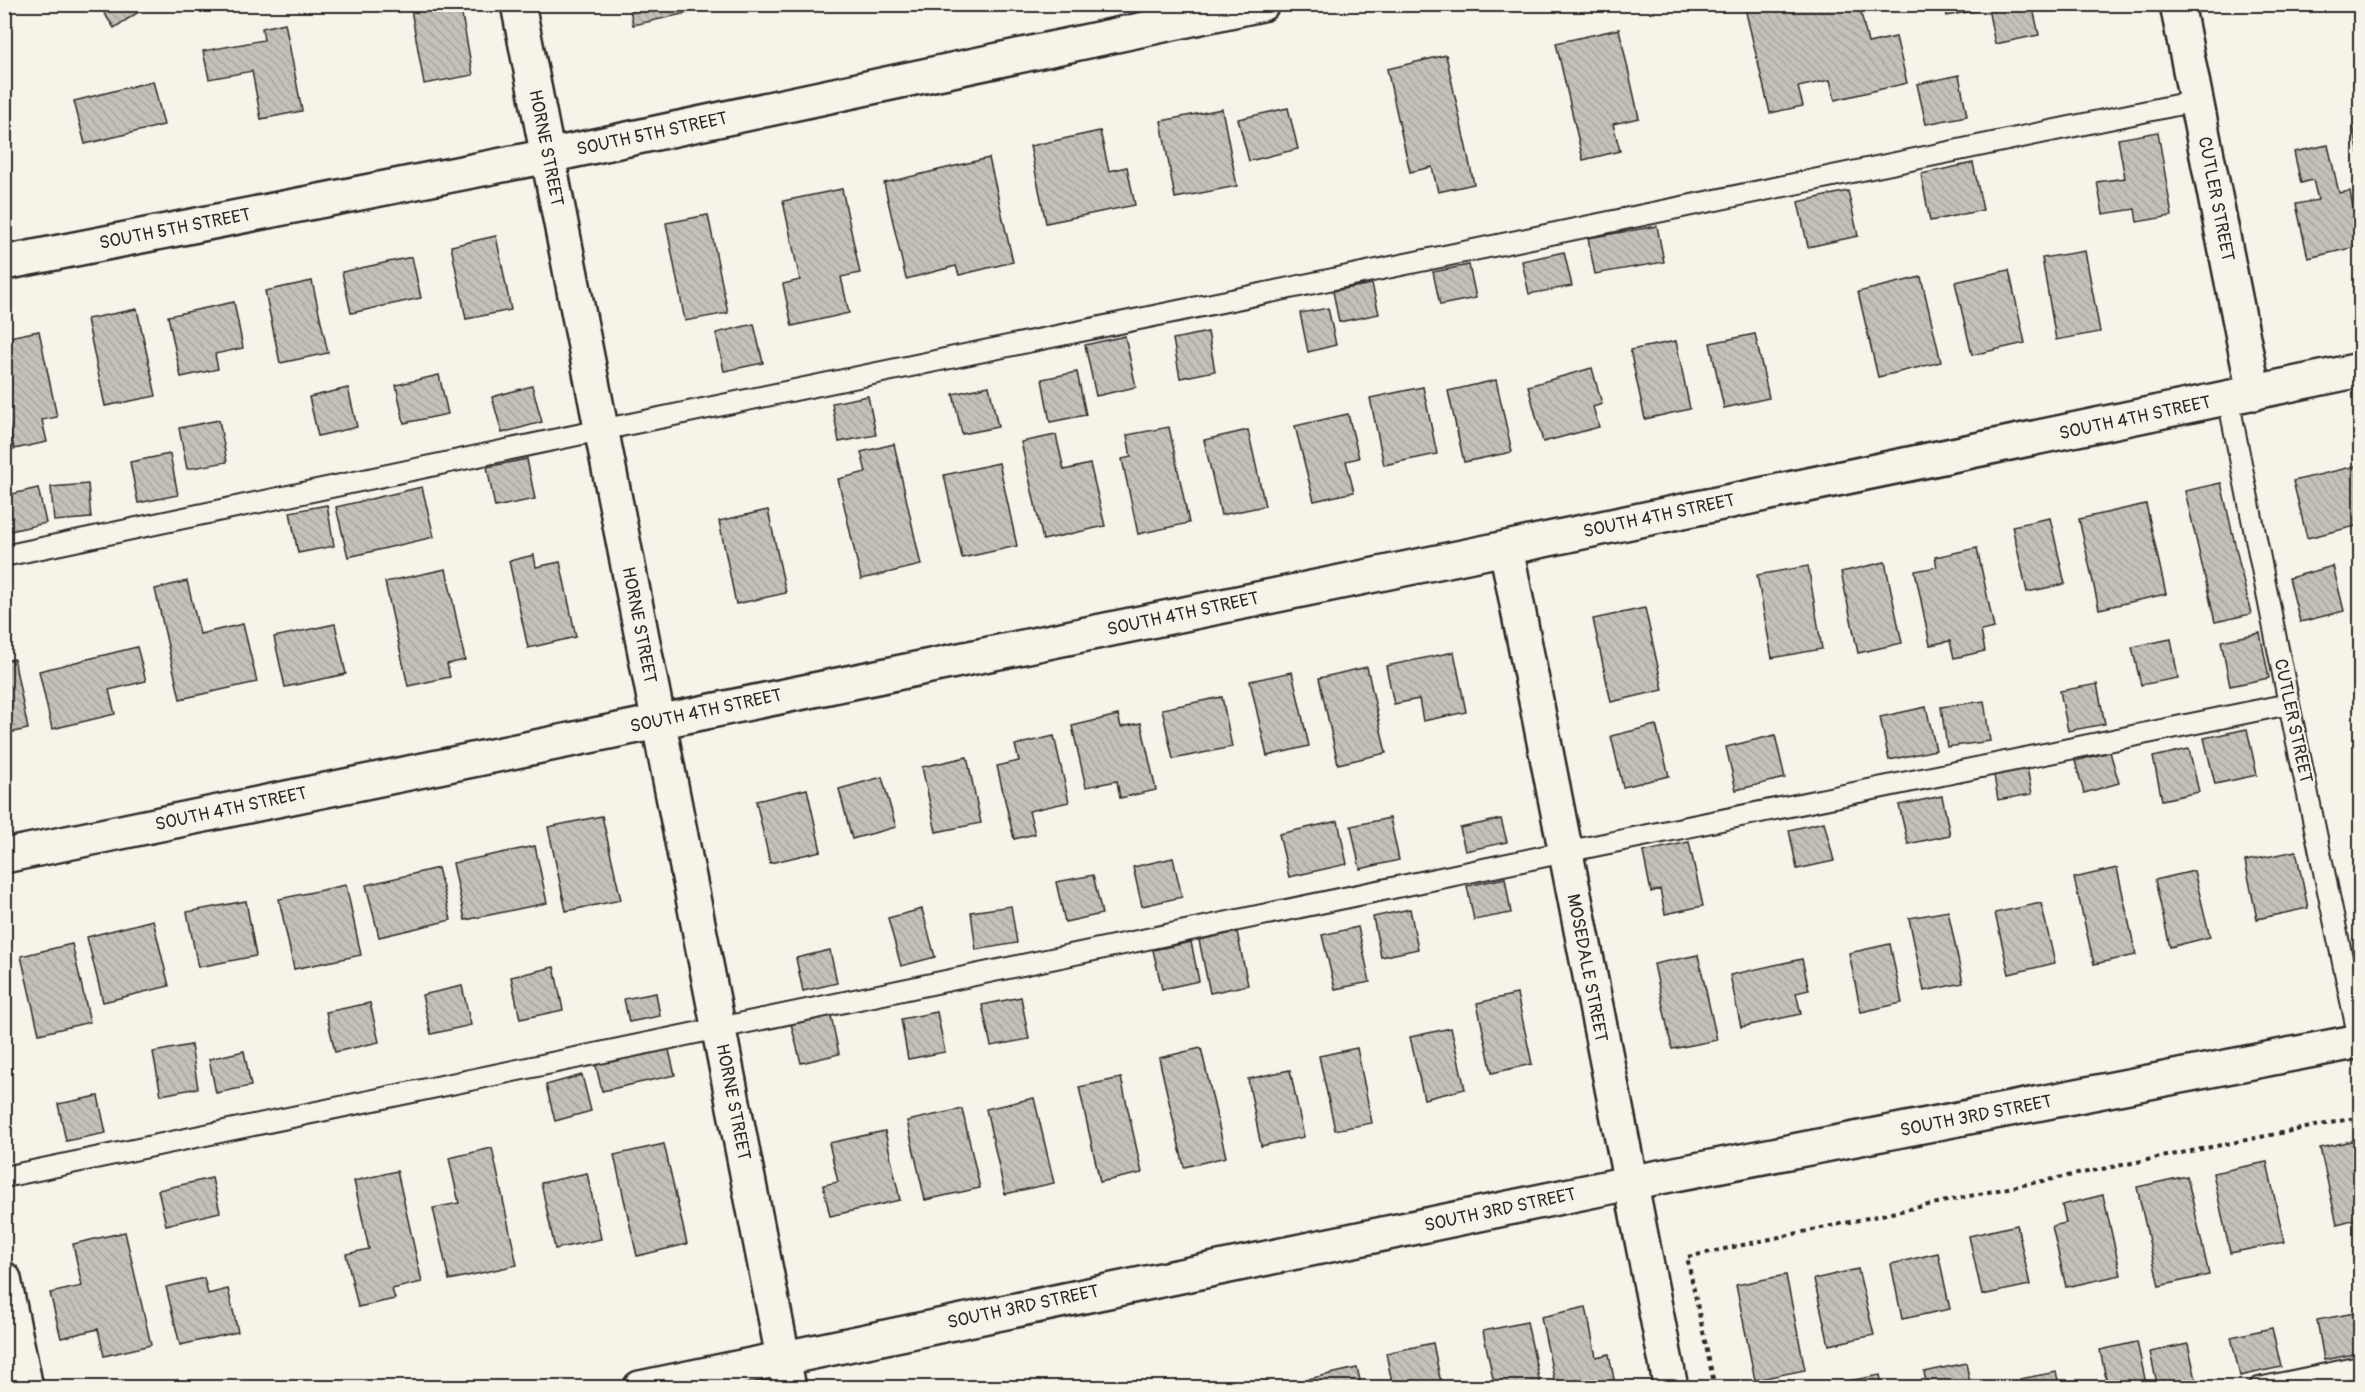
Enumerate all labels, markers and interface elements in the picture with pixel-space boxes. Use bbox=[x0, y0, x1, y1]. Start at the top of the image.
street label: HORNE STREET bbox=[523, 88, 569, 208]
street label: SOUTH 5TH STREET bbox=[574, 107, 730, 161]
street label: CUTLER STREET bbox=[2193, 135, 2239, 263]
street label: SOUTH 5TH STREET bbox=[97, 203, 253, 255]
street label: SOUTH 4TH STREET bbox=[2057, 391, 2213, 445]
street label: SOUTH 4TH STREET bbox=[1581, 489, 1737, 543]
street label: HORNE STREET bbox=[616, 565, 662, 685]
street label: SOUTH 4TH STREET bbox=[1105, 587, 1261, 641]
street label: CUTLER STREET bbox=[2269, 657, 2317, 785]
street label: SOUTH 4TH STREET bbox=[628, 684, 784, 738]
street label: SOUTH 4TH STREET bbox=[153, 782, 309, 836]
street label: MOSEDALE STREET bbox=[1561, 892, 1613, 1044]
street label: HORNE STREET bbox=[710, 1042, 756, 1162]
street label: SOUTH 3RD STREET bbox=[1898, 1090, 2054, 1142]
street label: SOUTH 3RD STREET bbox=[1422, 1183, 1578, 1237]
street label: SOUTH 3RD STREET bbox=[945, 1280, 1101, 1334]

